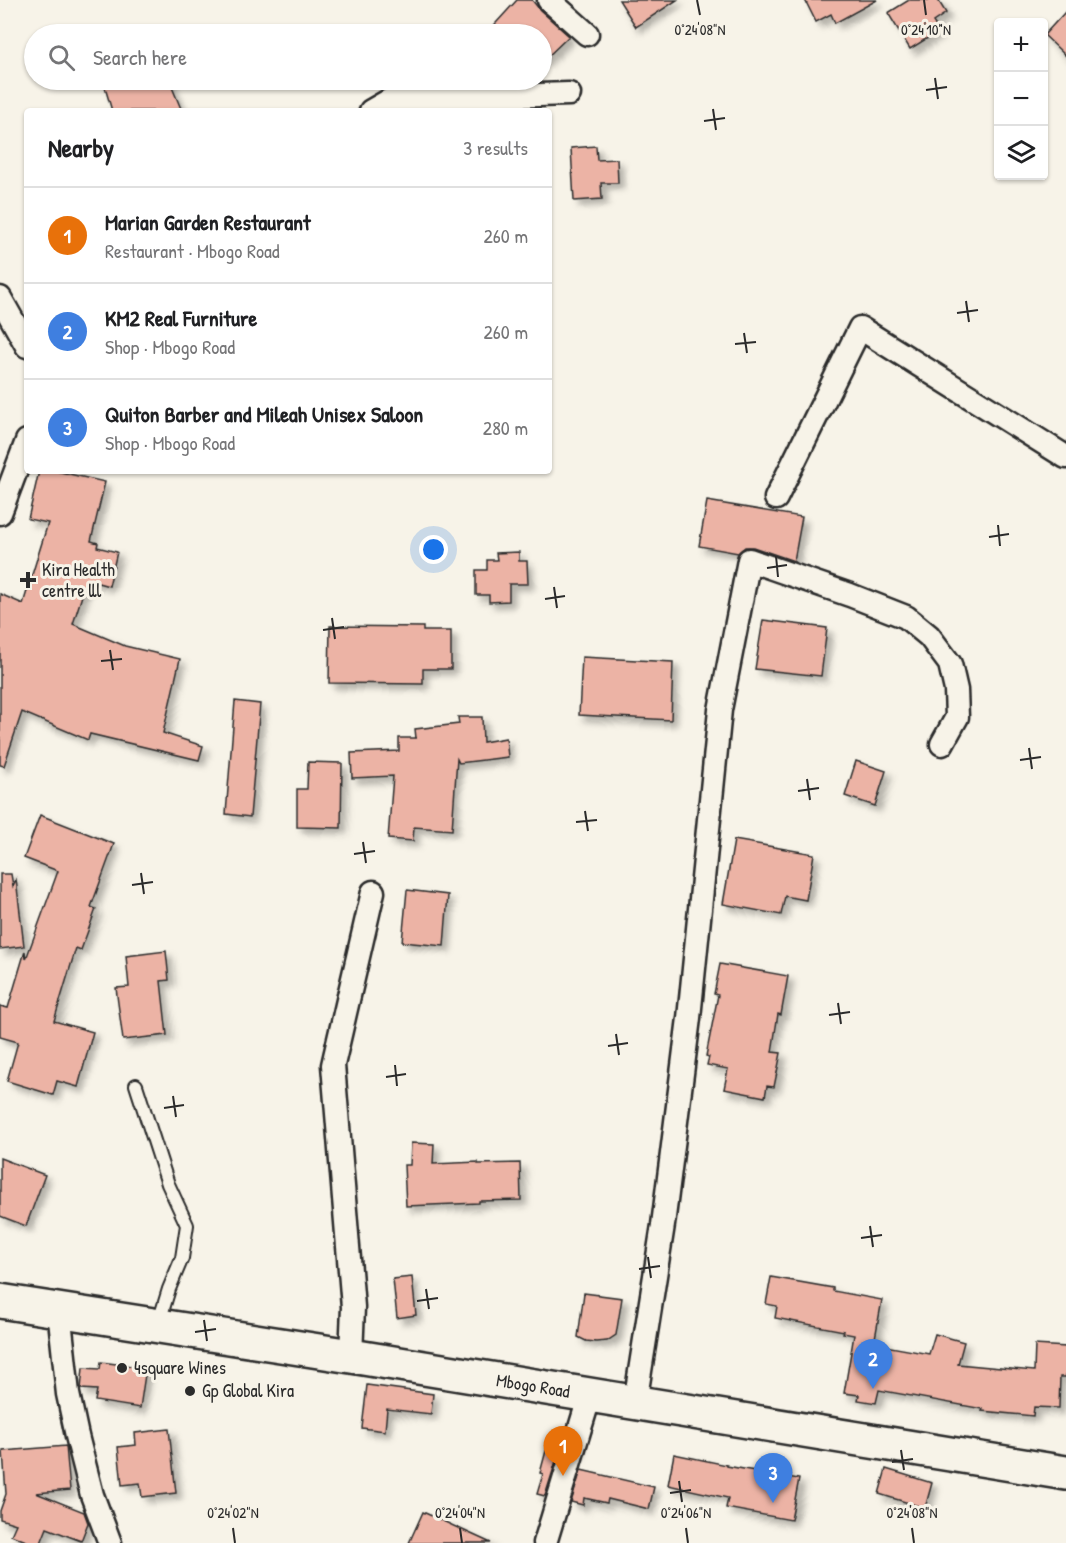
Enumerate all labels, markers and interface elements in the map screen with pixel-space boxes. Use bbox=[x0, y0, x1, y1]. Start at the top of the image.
map controls bbox=[994, 18, 1048, 180]
button: + bbox=[994, 18, 1048, 72]
text: 0°24'08"N bbox=[674, 19, 726, 40]
text: 0°24'10"N bbox=[901, 19, 951, 40]
search box bbox=[24, 24, 552, 90]
icon: search bbox=[45, 41, 78, 74]
text: Search here bbox=[93, 42, 187, 72]
button: − bbox=[994, 72, 1048, 126]
button: layers bbox=[994, 126, 1048, 180]
text: Nearby bbox=[48, 130, 114, 165]
text: 3 results bbox=[463, 134, 528, 161]
text: Marian Garden Restaurant bbox=[105, 207, 311, 237]
text: 1 bbox=[64, 222, 71, 249]
text: 260 m bbox=[484, 222, 528, 249]
text: Restaurant · Mbogo Road bbox=[105, 237, 280, 264]
text: KM2 Real Furniture bbox=[105, 303, 257, 333]
text: 2 bbox=[63, 318, 72, 345]
text: 260 m bbox=[484, 318, 528, 345]
text: Shop · Mbogo Road bbox=[105, 333, 235, 360]
text: Quiton Barber and Mileah Unisex Saloon bbox=[105, 399, 423, 429]
text: 3 bbox=[63, 414, 72, 441]
text: 280 m bbox=[483, 414, 528, 441]
text: Shop · Mbogo Road bbox=[105, 429, 235, 456]
your location bbox=[419, 535, 448, 564]
place label: Kira Health centre lll bbox=[42, 557, 115, 603]
marker: Kira Health centre lll bbox=[19, 571, 37, 589]
pin: 2 bbox=[854, 1340, 892, 1389]
place label: 4square Wines bbox=[134, 1355, 226, 1380]
marker: 4square Wines bbox=[115, 1361, 129, 1375]
street label: Mbogo Road bbox=[494, 1367, 572, 1404]
place label: Gp Global Kira bbox=[202, 1378, 294, 1403]
marker: Gp Global Kira bbox=[183, 1384, 197, 1398]
pin: 1 bbox=[544, 1426, 582, 1476]
pin: 3 bbox=[754, 1454, 792, 1503]
text: 0°24'02"N bbox=[207, 1502, 259, 1523]
text: 0°24'04"N bbox=[435, 1502, 485, 1523]
text: 0°24'06"N bbox=[661, 1502, 711, 1523]
text: 0°24'08"N bbox=[886, 1502, 938, 1523]

